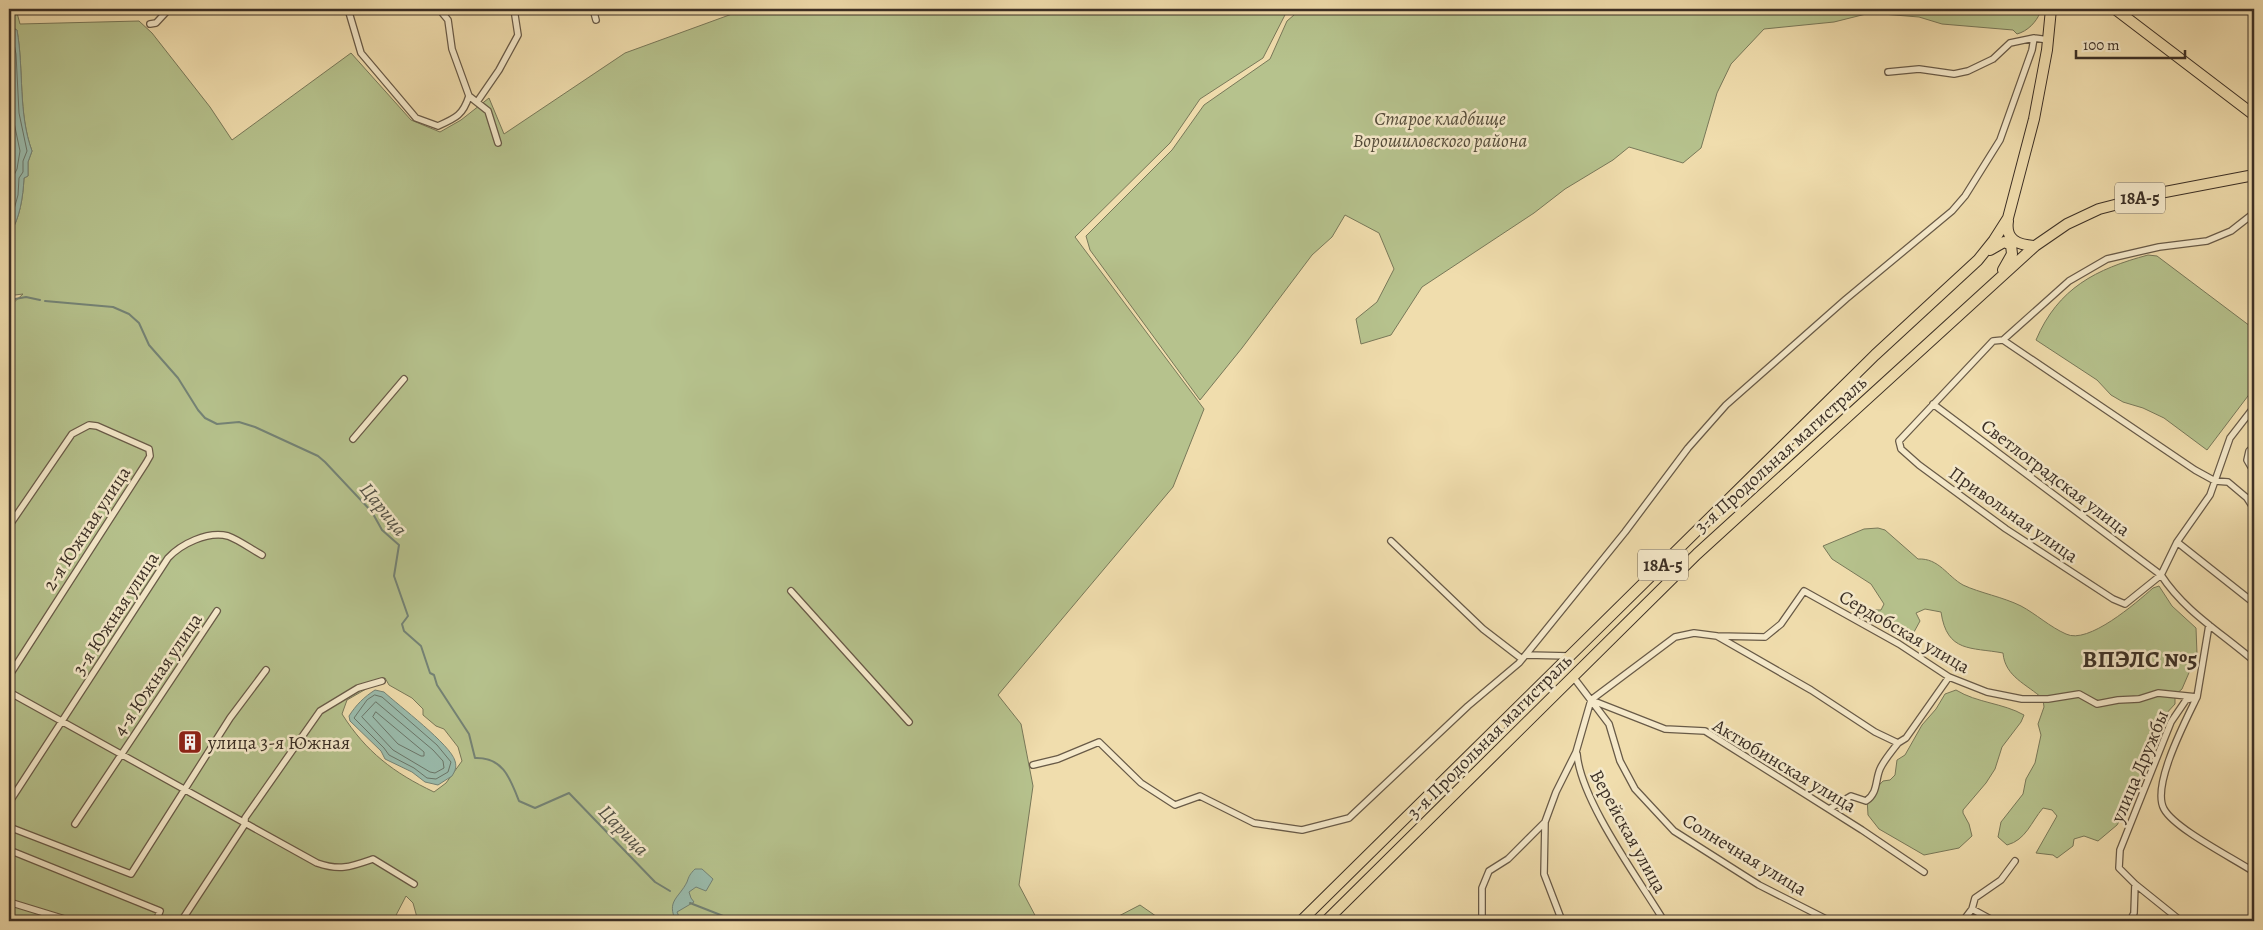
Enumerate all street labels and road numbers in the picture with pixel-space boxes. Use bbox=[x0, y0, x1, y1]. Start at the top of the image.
road number: 18А-5 bbox=[2115, 182, 2165, 214]
street label: 3-я Продольная магистраль bbox=[1689, 370, 1873, 539]
street label: Светлоградская улица bbox=[1975, 413, 2136, 543]
street label: Привольная улица bbox=[1944, 460, 2083, 569]
street label: 2-я Южная улица bbox=[37, 461, 137, 596]
street label: 3-я Южная улица bbox=[66, 547, 166, 680]
road number: 18А-5 bbox=[1638, 550, 1688, 580]
street label: Сердобская улица bbox=[1834, 584, 1975, 680]
street label: 4-я Южная улица bbox=[107, 608, 209, 741]
street label: 3-я Продольная магистраль bbox=[1401, 648, 1578, 825]
street label: улица Дружбы bbox=[2104, 706, 2175, 827]
street label: Актюбинская улица bbox=[1707, 712, 1861, 819]
street label: Верейская улица bbox=[1583, 765, 1673, 898]
street label: Солнечная улица bbox=[1677, 807, 1812, 902]

